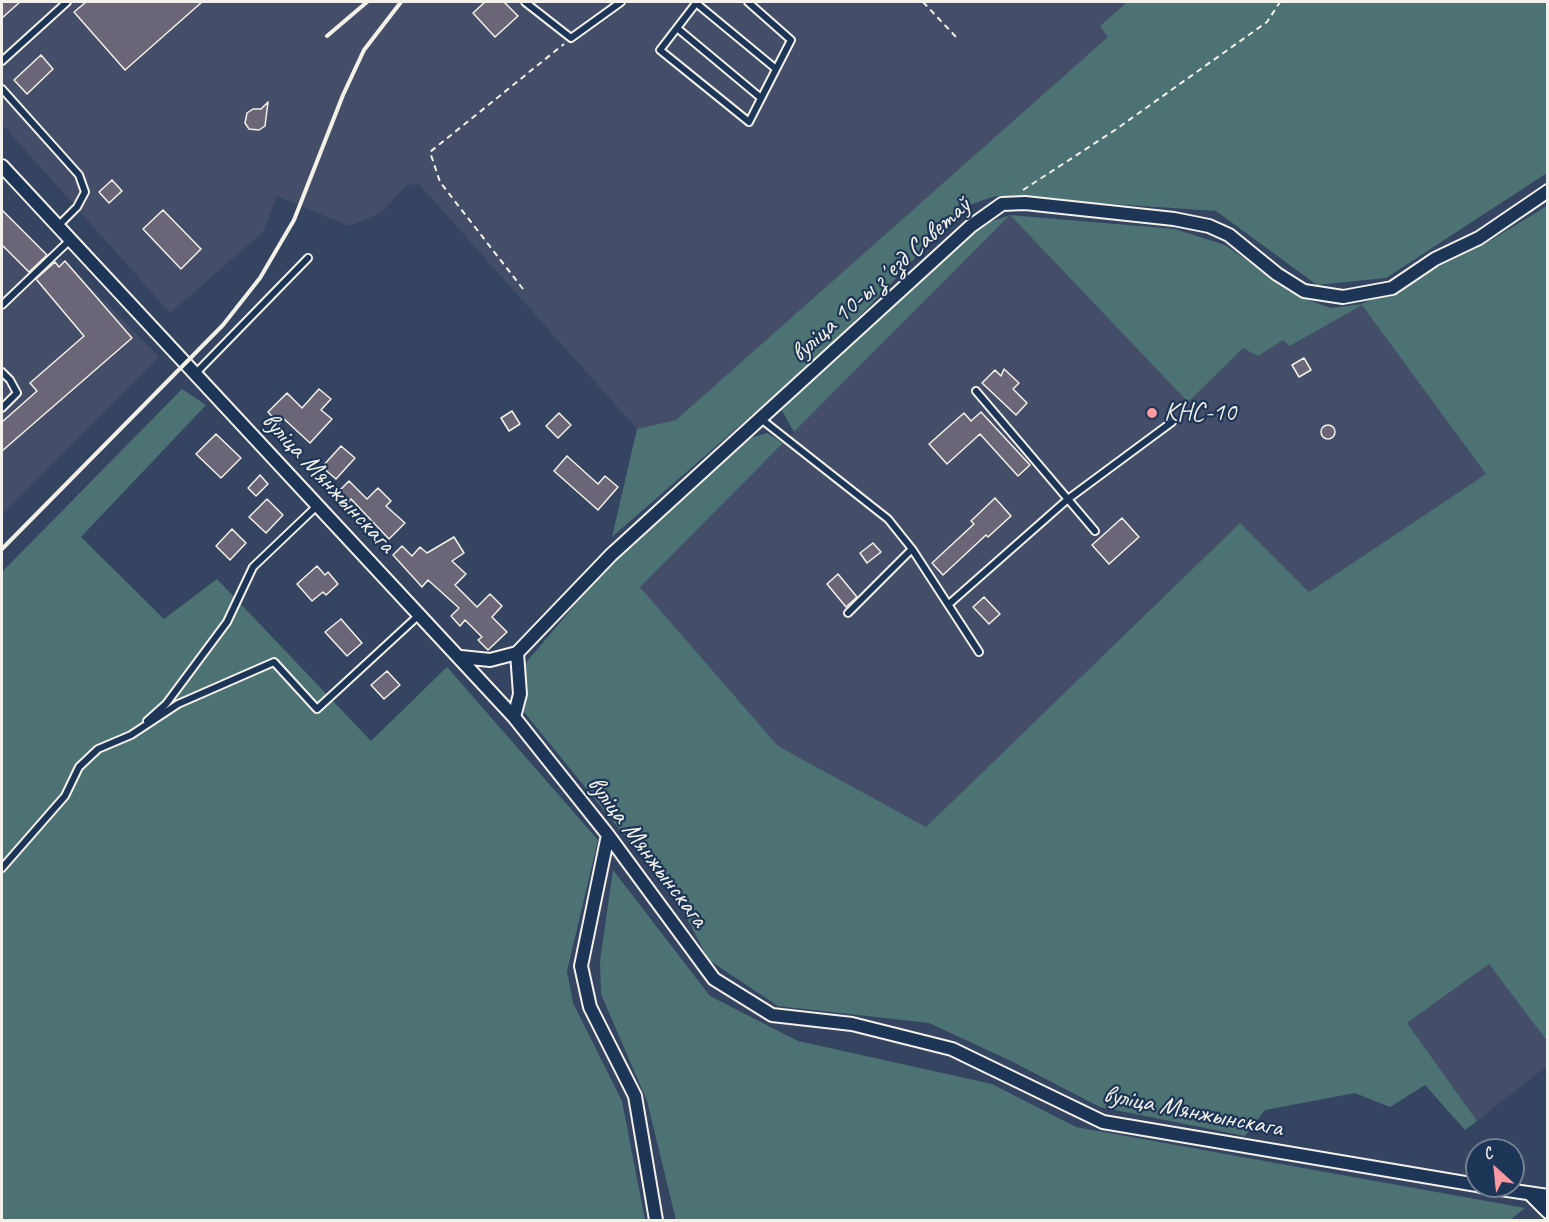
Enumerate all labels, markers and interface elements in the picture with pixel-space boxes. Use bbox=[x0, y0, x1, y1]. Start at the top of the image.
street label: вуліца 10-ы зʼезд Саветаў bbox=[784, 191, 978, 369]
place label: КНС-10 bbox=[1164, 397, 1236, 429]
street label: вуліца Мянжынскага bbox=[255, 406, 401, 560]
marker: КНС-10 bbox=[1145, 406, 1159, 420]
street label: вуліца Мянжынскага bbox=[580, 770, 714, 934]
street label: вуліца Мянжынскага bbox=[1101, 1079, 1285, 1145]
north arrow bbox=[1465, 1138, 1525, 1198]
text: С bbox=[1480, 1143, 1496, 1164]

